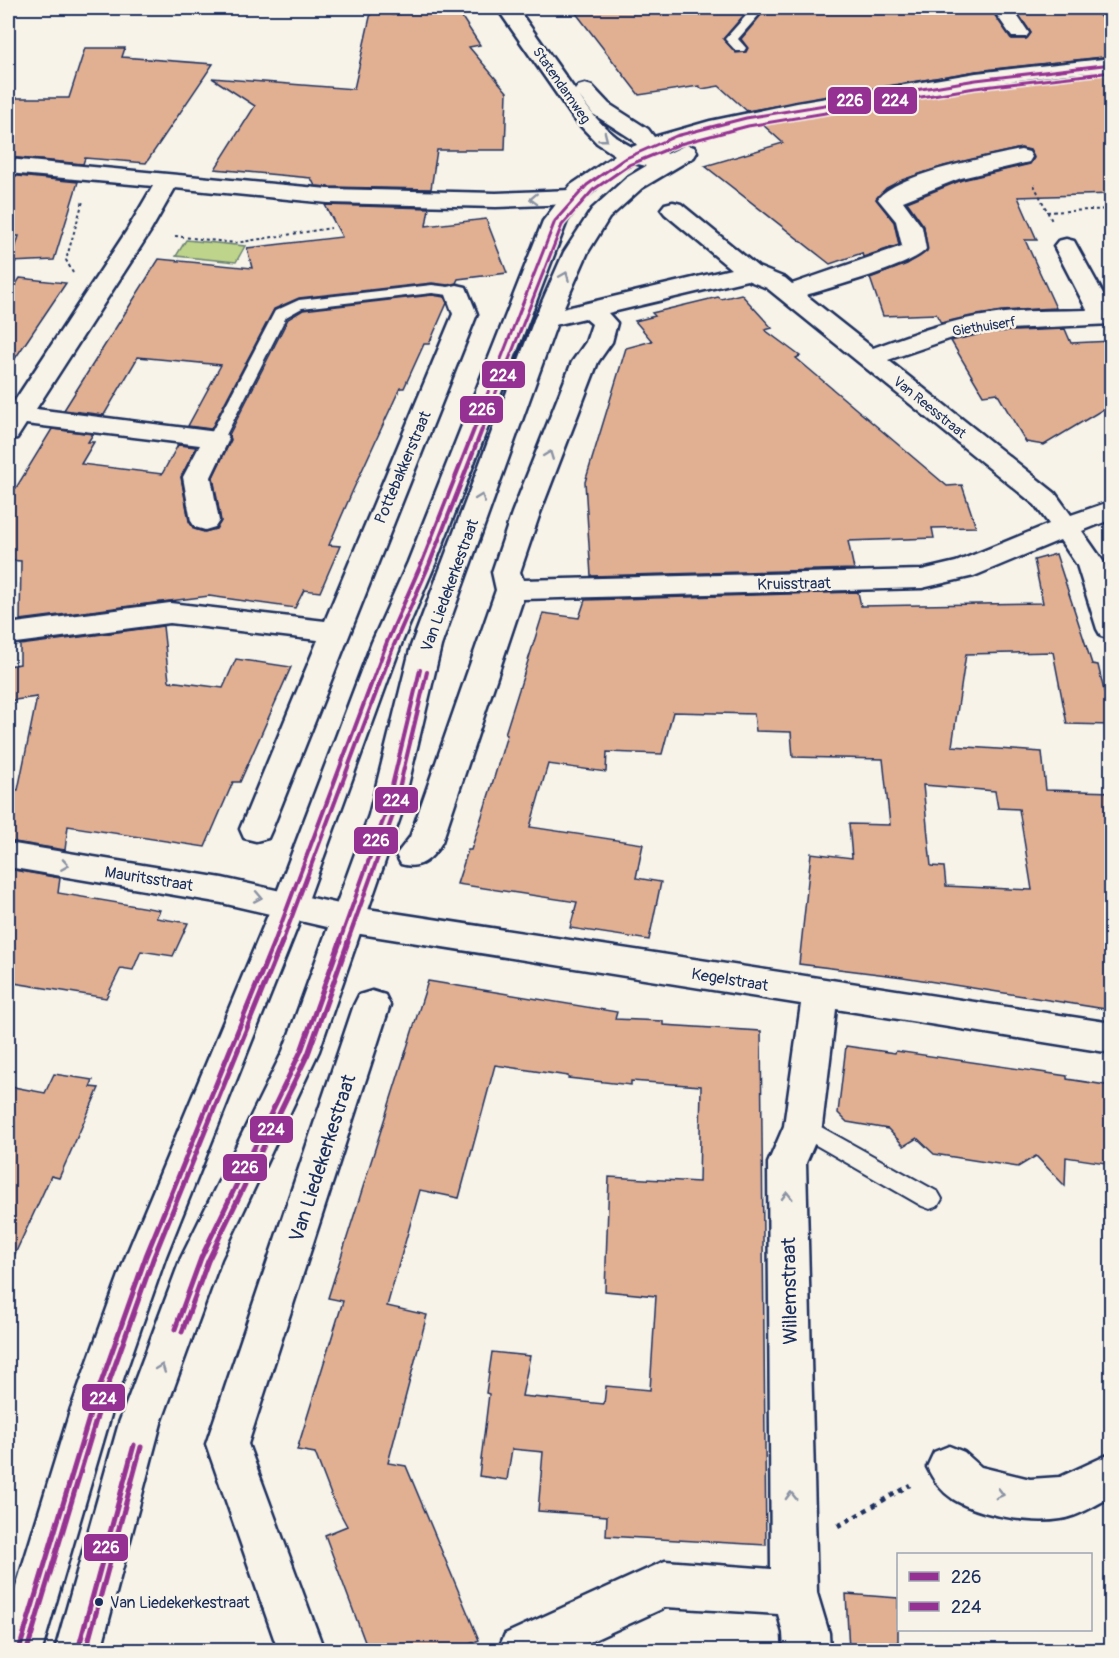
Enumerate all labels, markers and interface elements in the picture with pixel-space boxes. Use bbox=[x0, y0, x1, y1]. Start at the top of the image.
street label: Statendamweg bbox=[529, 44, 594, 127]
line badge: 226 bbox=[827, 86, 872, 115]
line badge: 224 bbox=[873, 86, 918, 115]
text: 226 bbox=[836, 91, 864, 111]
text: 224 bbox=[881, 91, 909, 111]
one-way arrow bbox=[597, 130, 608, 141]
one-way arrow bbox=[529, 192, 538, 205]
one-way arrow bbox=[558, 272, 570, 283]
street label: Giethuiserf bbox=[951, 313, 1017, 340]
line badge: 224 bbox=[481, 360, 526, 389]
text: 224 bbox=[489, 366, 517, 386]
street label: Van Reesstraat bbox=[890, 373, 970, 442]
line badge: 226 bbox=[459, 395, 504, 424]
text: 226 bbox=[468, 400, 496, 420]
street label: Pottebakkerstraat bbox=[370, 407, 436, 527]
one-way arrow bbox=[542, 450, 554, 461]
one-way arrow bbox=[473, 493, 486, 504]
street label: Van Liedekerkestraat bbox=[417, 516, 483, 654]
street label: Kruisstraat bbox=[757, 573, 832, 595]
line badge: 224 bbox=[374, 786, 419, 814]
text: 224 bbox=[382, 791, 410, 811]
line badge: 226 bbox=[353, 826, 399, 855]
text: 226 bbox=[362, 831, 390, 851]
one-way arrow bbox=[61, 858, 70, 870]
street label: Mauritsstraat bbox=[103, 862, 195, 896]
one-way arrow bbox=[252, 890, 262, 903]
street label: Kegelstraat bbox=[690, 964, 770, 996]
street label: Van Liedekerkestraat bbox=[284, 1070, 362, 1245]
line badge: 224 bbox=[249, 1115, 294, 1144]
text: 224 bbox=[257, 1120, 285, 1140]
line badge: 226 bbox=[222, 1153, 268, 1182]
text: 226 bbox=[231, 1158, 259, 1178]
one-way arrow bbox=[781, 1192, 793, 1201]
street label: Willemstraat bbox=[776, 1236, 803, 1345]
one-way arrow bbox=[153, 1364, 166, 1374]
line badge: 224 bbox=[81, 1383, 126, 1412]
text: 224 bbox=[89, 1389, 117, 1409]
one-way arrow bbox=[994, 1486, 1004, 1499]
one-way arrow bbox=[785, 1492, 798, 1501]
line badge: 226 bbox=[83, 1533, 129, 1562]
text: 226 bbox=[92, 1538, 120, 1558]
legend bbox=[897, 1553, 1092, 1631]
text: 226 bbox=[951, 1566, 982, 1589]
place label: Van Liedekerkestraat bbox=[110, 1593, 250, 1613]
marker: Van Liedekerkestraat bbox=[93, 1596, 105, 1608]
text: 224 bbox=[951, 1596, 982, 1619]

